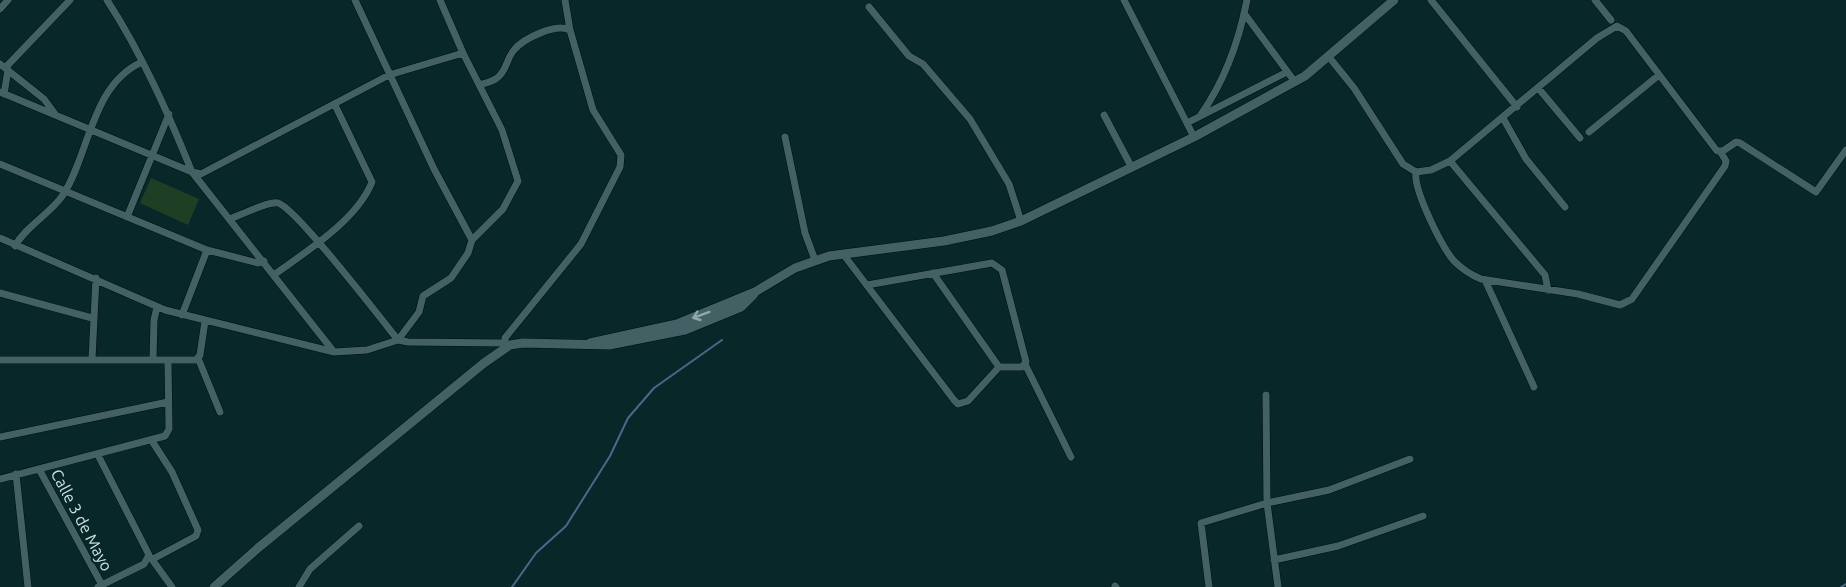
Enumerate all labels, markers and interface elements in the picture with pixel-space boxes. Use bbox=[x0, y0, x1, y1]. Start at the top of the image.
one-way arrow bbox=[692, 310, 711, 321]
street label: Calle 3 de Mayo bbox=[48, 466, 116, 574]

